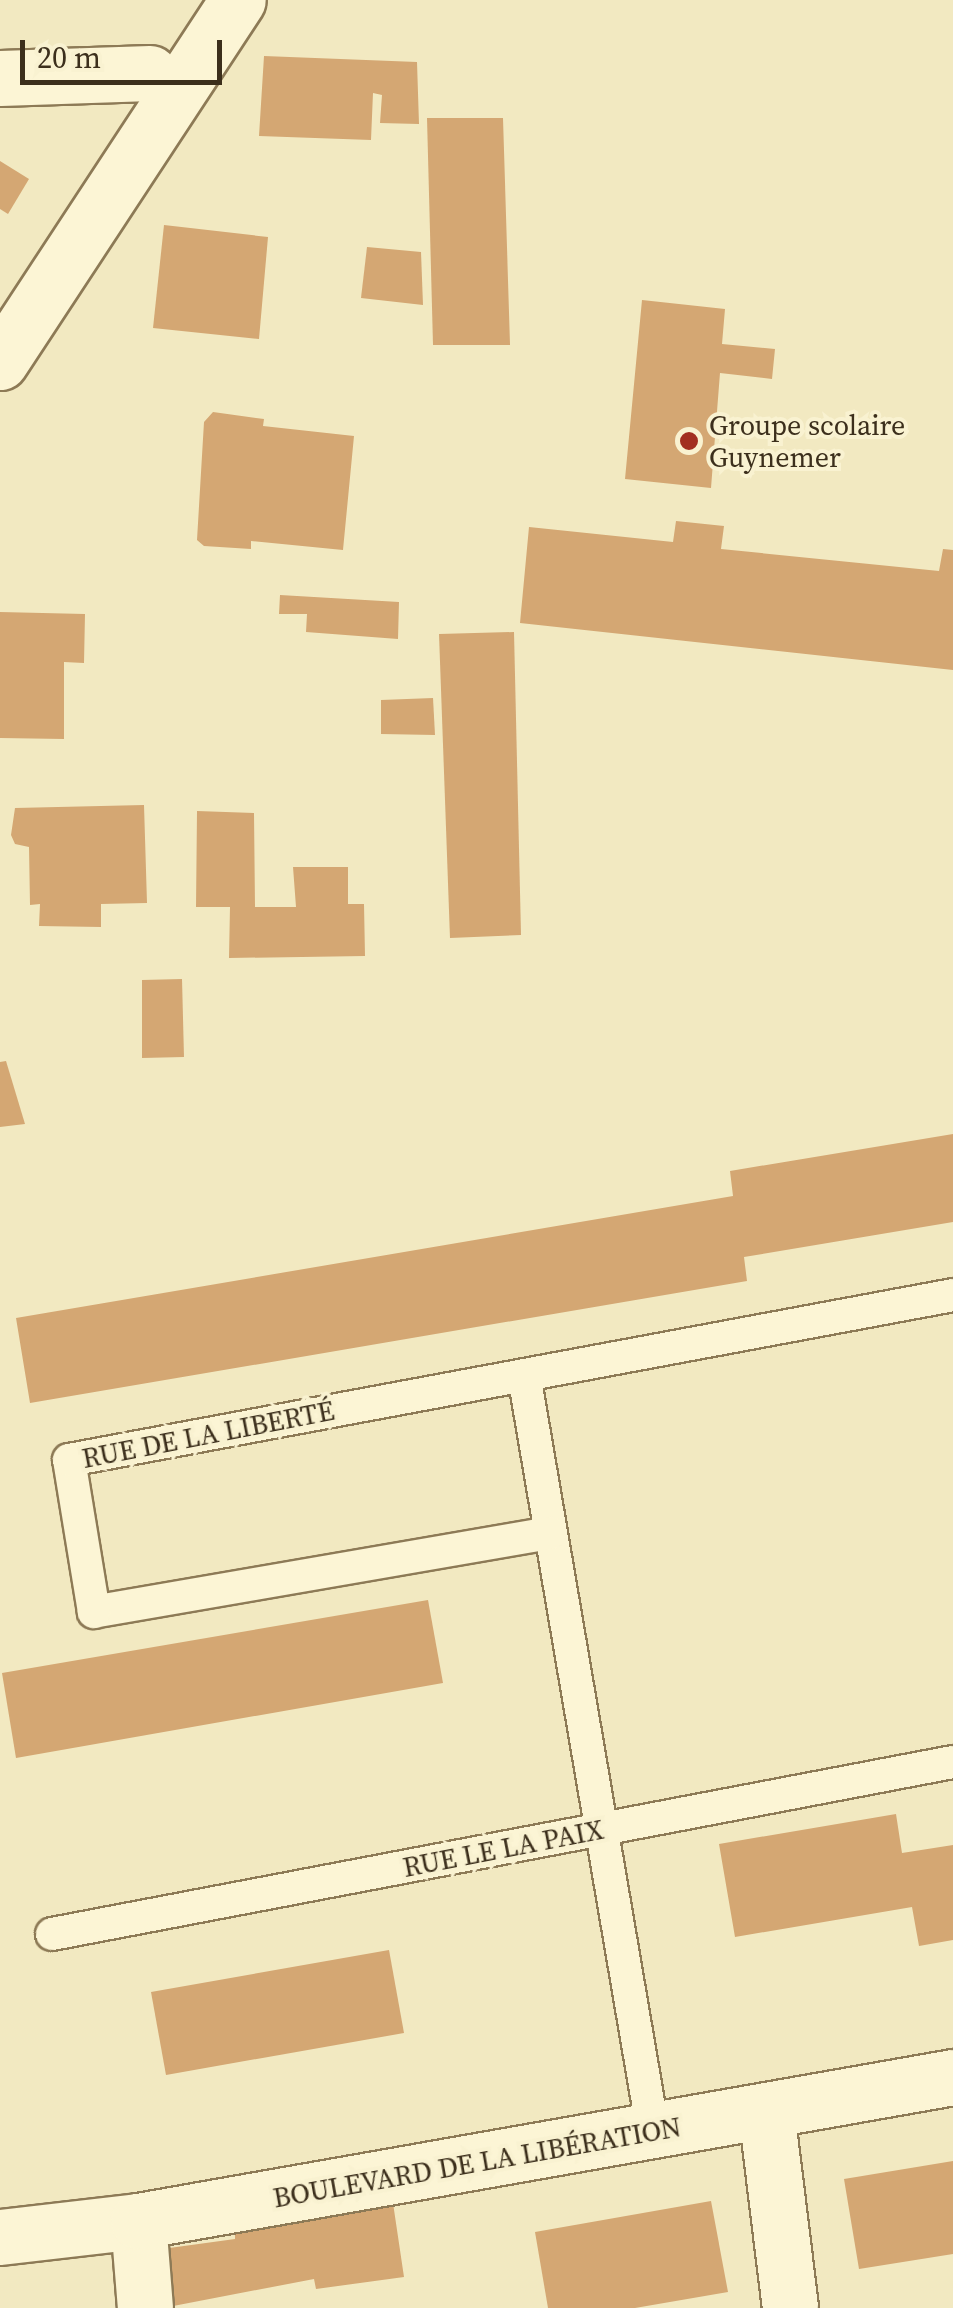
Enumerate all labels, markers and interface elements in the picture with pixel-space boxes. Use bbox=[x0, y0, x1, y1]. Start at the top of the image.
scale bar bbox=[25, 20, 228, 82]
text: 20 m bbox=[37, 37, 101, 78]
place label: Groupe scolaire Guynemer bbox=[709, 408, 905, 474]
marker: Groupe scolaire Guynemer bbox=[678, 430, 700, 452]
street label: RUE DE LA LIBERTÉ bbox=[79, 1393, 337, 1475]
street label: RUE LE LA PAIX bbox=[400, 1812, 606, 1884]
street label: BOULEVARD DE LA LIBÉRATION bbox=[270, 2110, 684, 2214]

